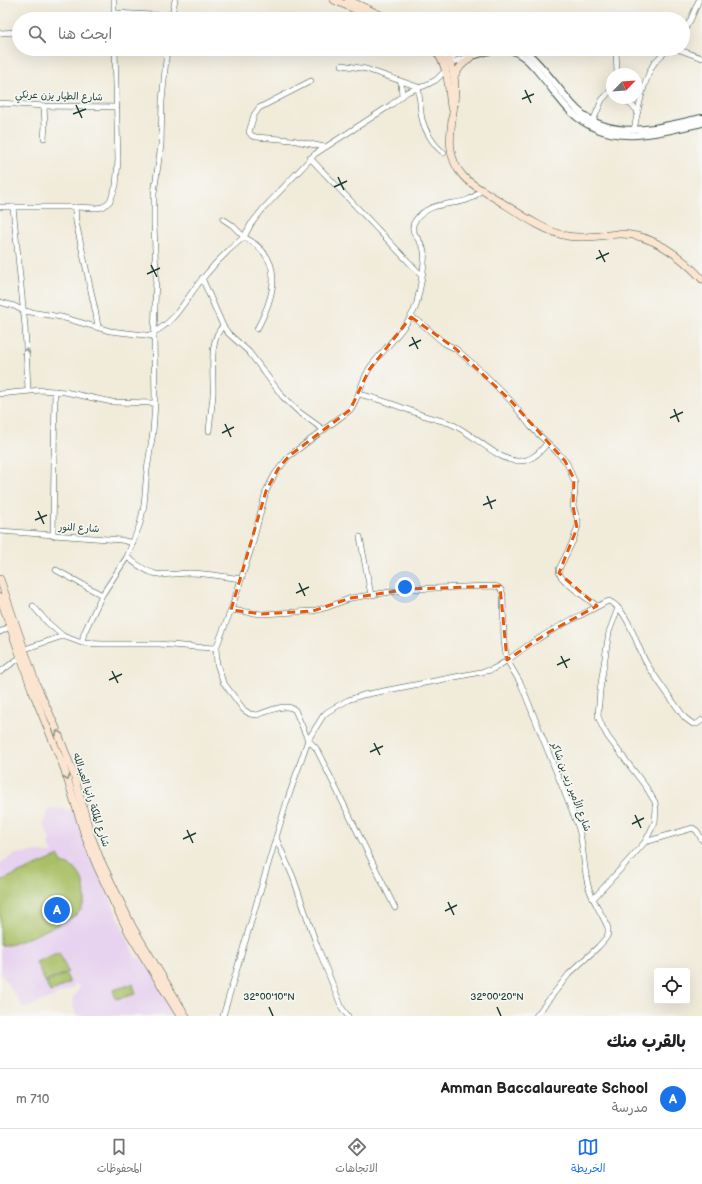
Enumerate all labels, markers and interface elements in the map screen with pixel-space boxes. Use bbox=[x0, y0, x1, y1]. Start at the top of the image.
search box bbox=[12, 12, 690, 56]
icon: search bbox=[26, 23, 48, 45]
text: ابحث هنا bbox=[58, 25, 112, 44]
north arrow bbox=[606, 68, 642, 104]
street label: شارع الطيار يزن عرنكي bbox=[15, 88, 103, 107]
one-way arrow bbox=[22, 348, 31, 354]
street label: شارع النور bbox=[57, 521, 100, 536]
your location bbox=[395, 577, 415, 597]
one-way arrow bbox=[54, 730, 62, 737]
street label: شارع الأمير زيد بن شاكر bbox=[547, 740, 595, 834]
street label: شارع الملكة رانيا العبدالله bbox=[69, 752, 112, 849]
one-way arrow bbox=[63, 774, 71, 781]
pin: A bbox=[44, 895, 70, 925]
map controls bbox=[654, 968, 690, 1004]
button: locate bbox=[654, 968, 690, 1004]
text: 32°00'10"N bbox=[243, 991, 295, 1003]
text: 32°00'20"N bbox=[470, 991, 524, 1003]
text: بالقرب منك bbox=[607, 1032, 686, 1052]
text: Amman Baccalaureate School bbox=[441, 1079, 648, 1098]
text: 710 m bbox=[16, 1091, 49, 1107]
text: A bbox=[669, 1091, 677, 1107]
text: مدرسة bbox=[612, 1100, 648, 1116]
tab: المحفوظات bbox=[97, 1136, 142, 1178]
tab: الاتجاهات bbox=[335, 1136, 378, 1178]
tab: الخريطة bbox=[571, 1136, 605, 1178]

